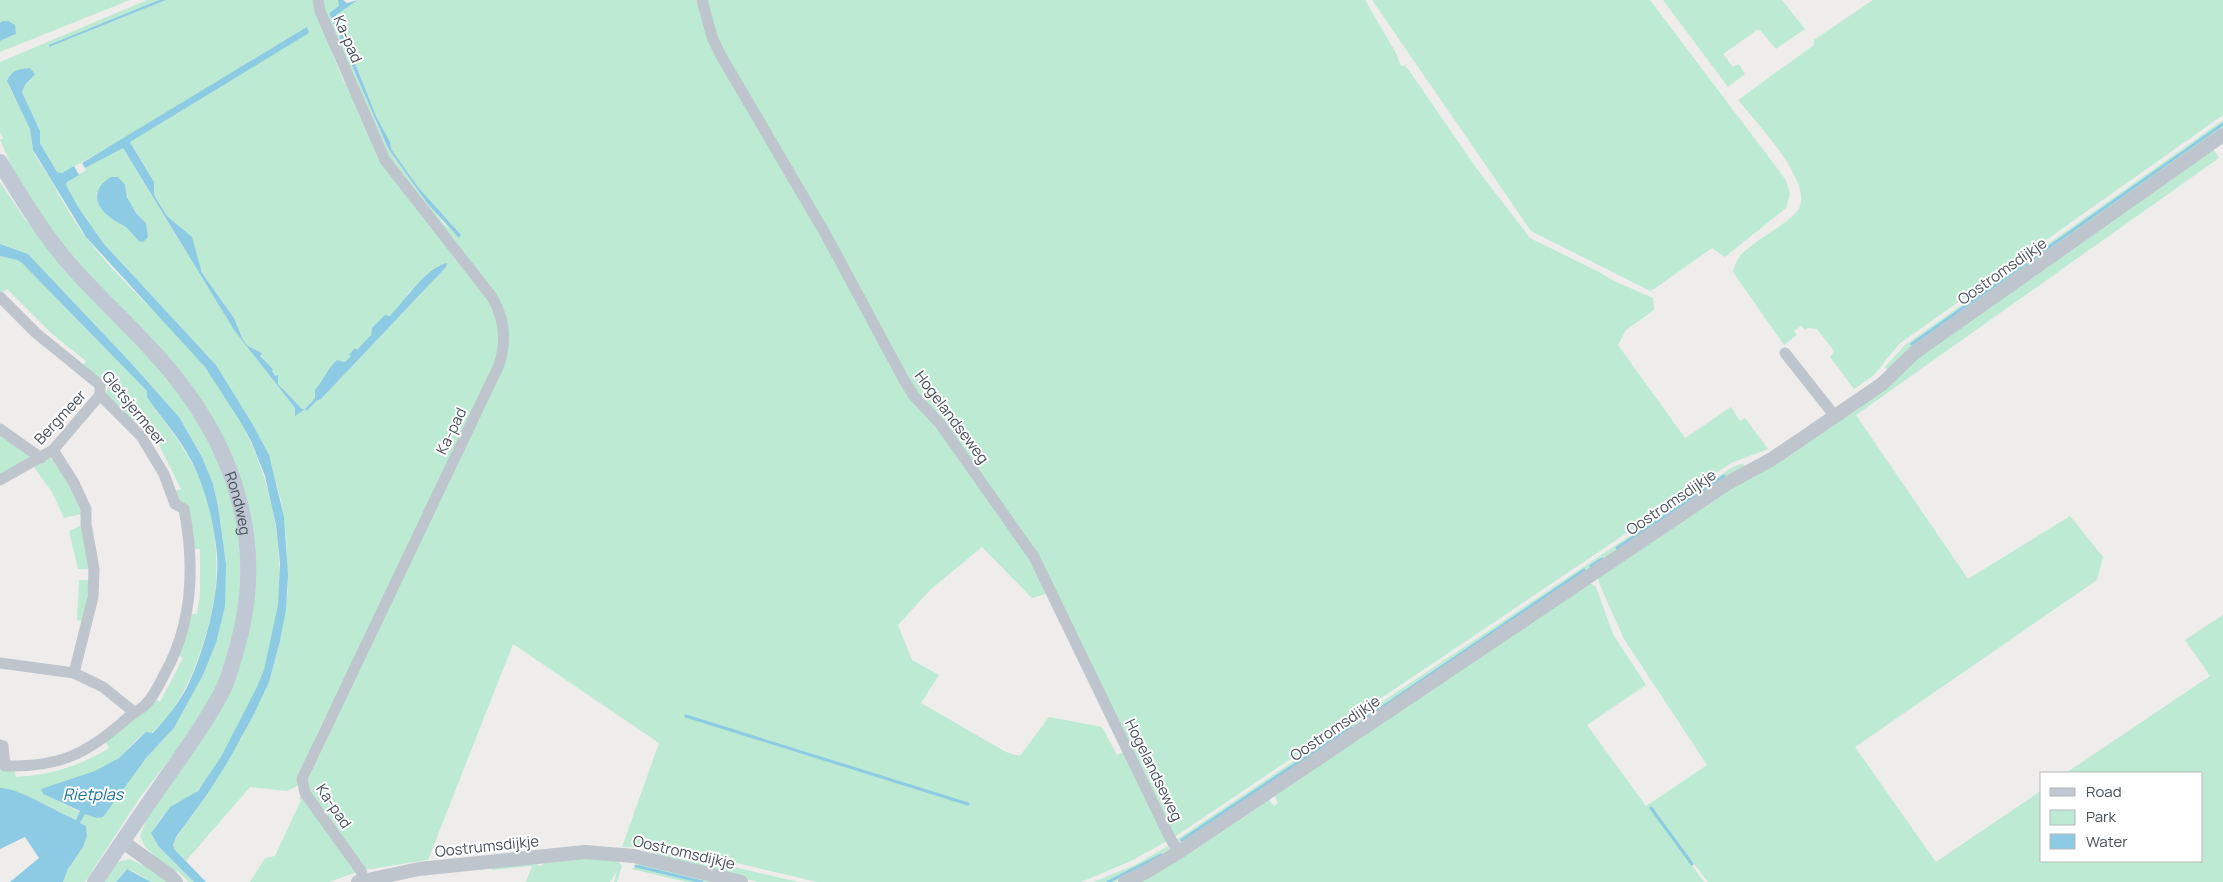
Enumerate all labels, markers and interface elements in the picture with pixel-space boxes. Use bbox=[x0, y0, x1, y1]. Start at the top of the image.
street label: Ka-pad bbox=[329, 12, 367, 66]
street label: Oostromsdijkje bbox=[1953, 232, 2051, 310]
street label: Gletsjermeer bbox=[97, 366, 171, 450]
street label: Hogelandseweg bbox=[910, 366, 994, 468]
street label: Bergmeer bbox=[29, 385, 91, 449]
street label: Ka-pad bbox=[431, 404, 471, 458]
street label: Oostromsdijkje bbox=[1622, 464, 1720, 540]
street label: Rondweg bbox=[220, 468, 256, 536]
street label: Oostromsdijkje bbox=[1286, 690, 1384, 766]
street label: Hogelandseweg bbox=[1120, 715, 1188, 825]
legend bbox=[2040, 772, 2203, 862]
street label: Ka-pad bbox=[311, 780, 357, 832]
text: Road bbox=[2086, 781, 2122, 802]
water label: Rietplas bbox=[63, 783, 125, 805]
text: Park bbox=[2086, 806, 2116, 827]
street label: Oostrumsdijkje bbox=[434, 830, 540, 862]
street label: Oostromsdijkje bbox=[631, 830, 737, 874]
text: Water bbox=[2086, 831, 2128, 852]

